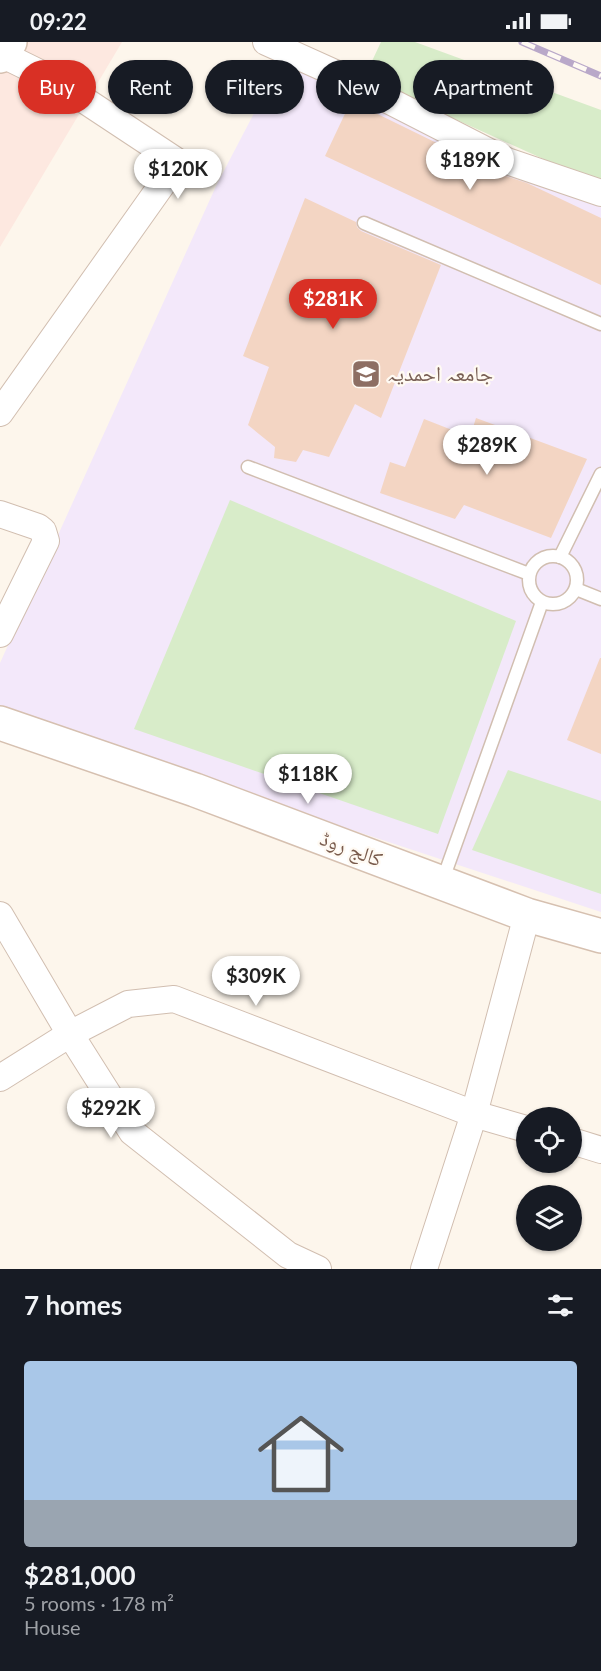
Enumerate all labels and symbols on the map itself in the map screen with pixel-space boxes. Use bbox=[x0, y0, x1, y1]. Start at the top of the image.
pin: $189K bbox=[428, 140, 512, 191]
pin: $120K bbox=[136, 149, 220, 200]
pin: $281K bbox=[291, 279, 375, 330]
school or university icon: جامعہ احمدیہ bbox=[350, 358, 382, 390]
place label: جامعہ احمدیہ bbox=[387, 360, 493, 385]
pin: $289K bbox=[445, 425, 529, 476]
pin: $118K bbox=[266, 754, 350, 805]
street label: کالج روڈ bbox=[316, 824, 386, 873]
pin: $309K bbox=[214, 956, 298, 1007]
pin: $292K bbox=[69, 1088, 153, 1139]

